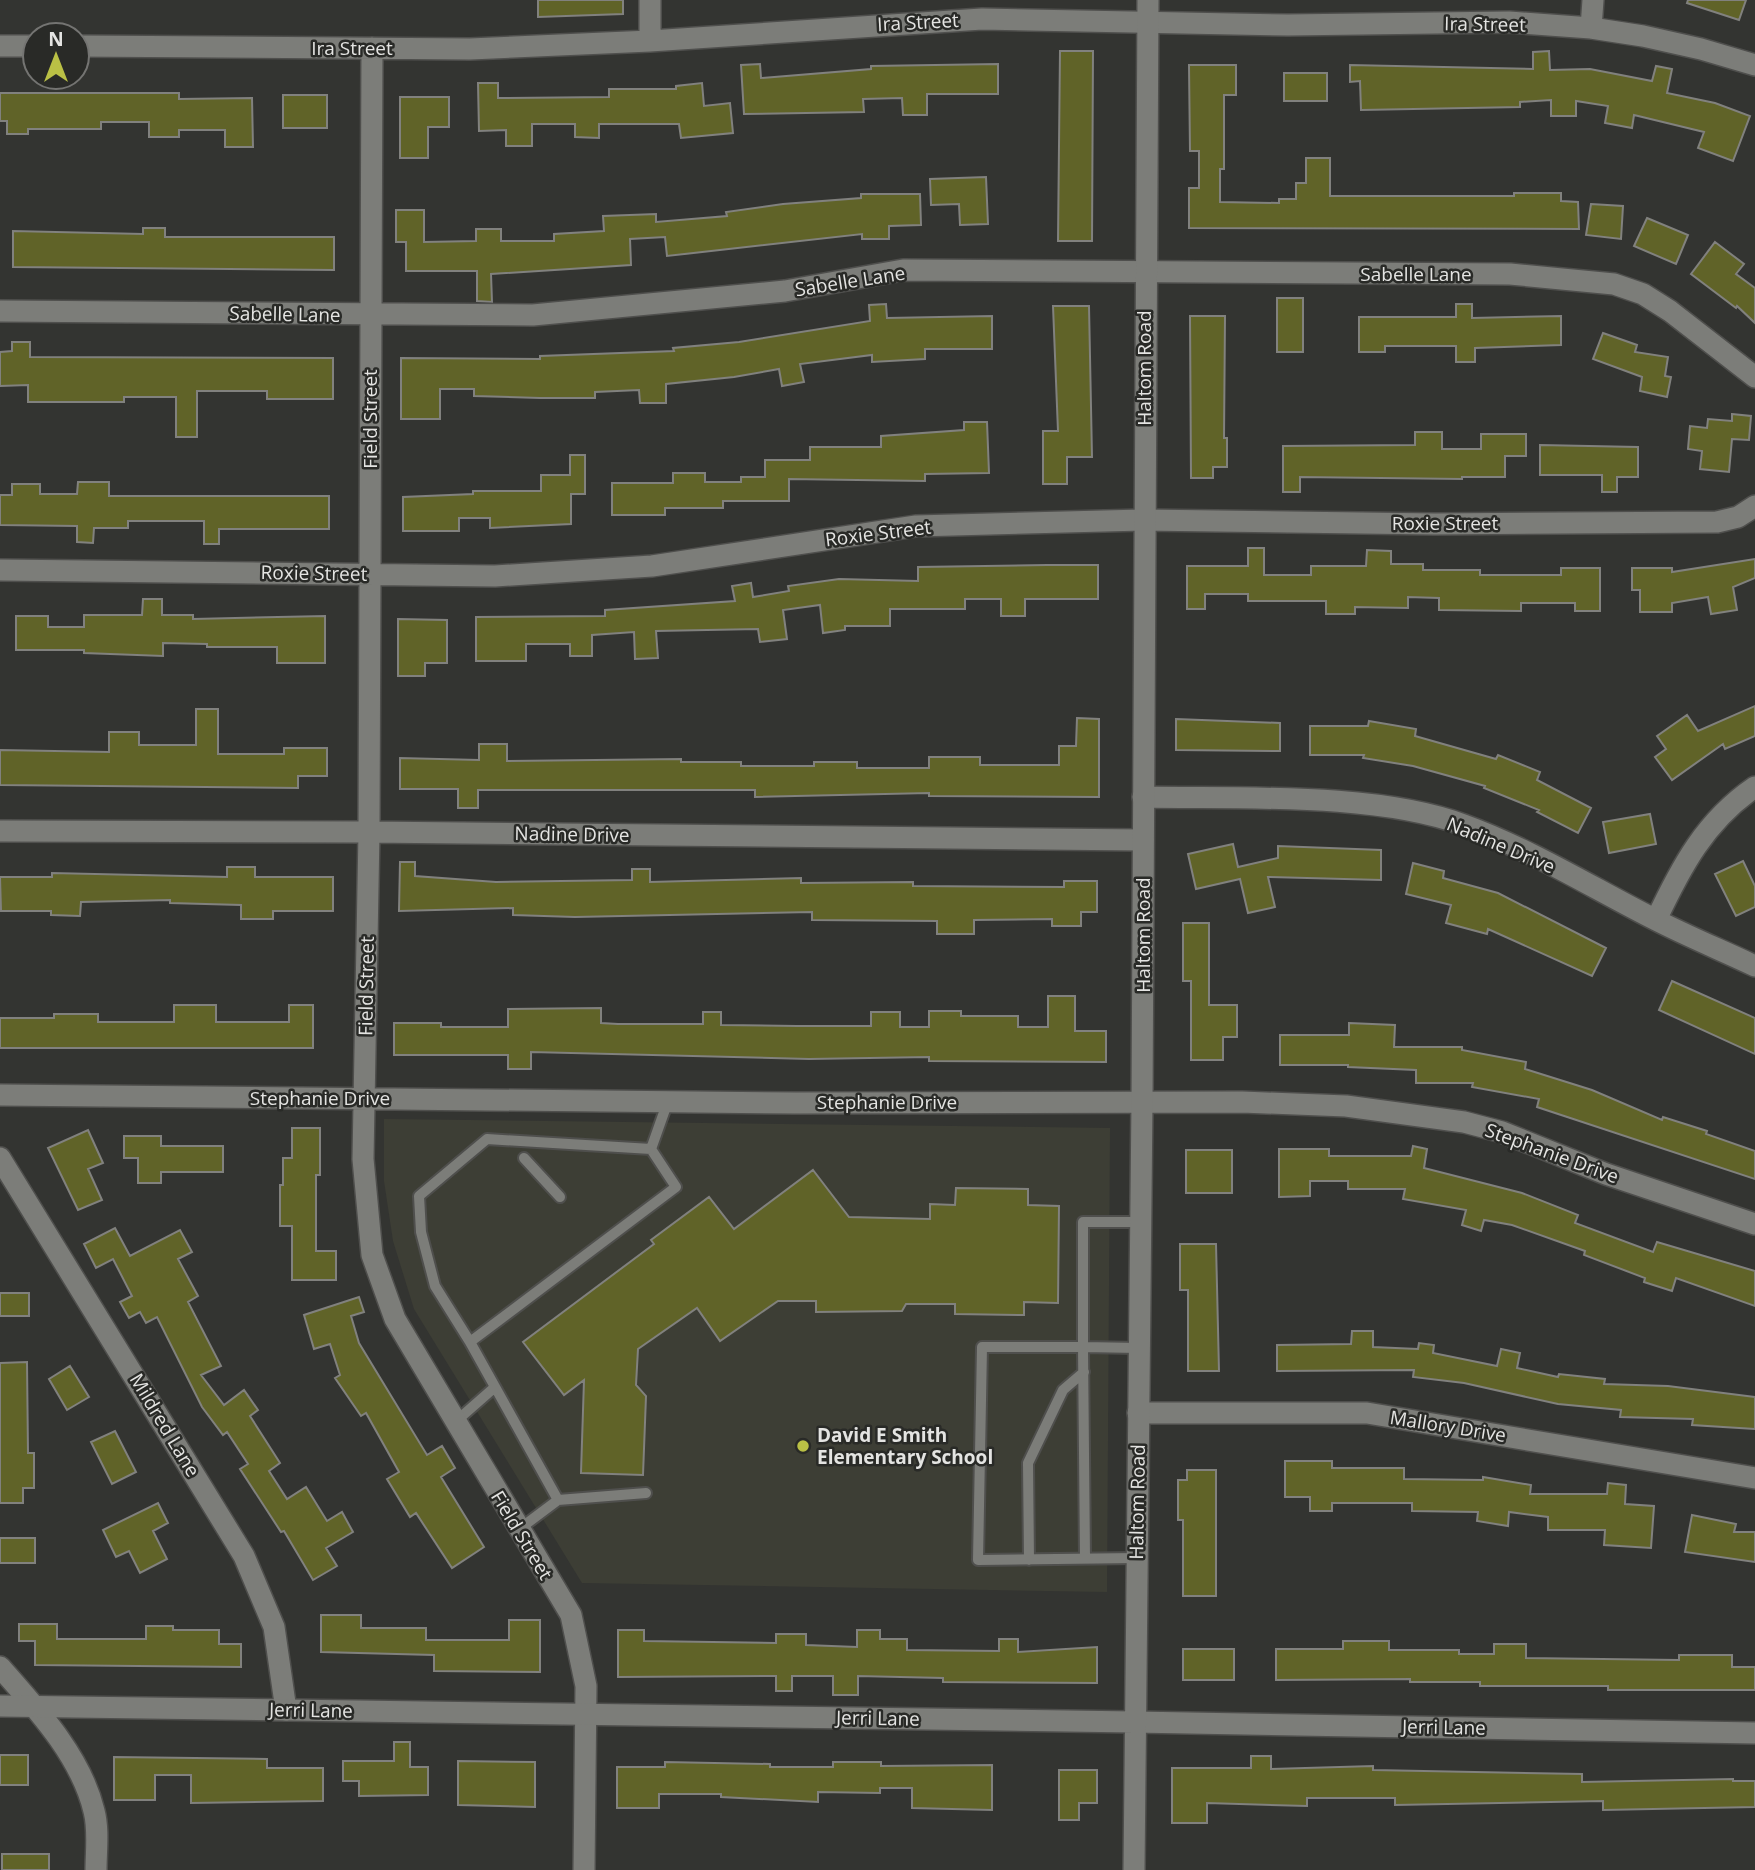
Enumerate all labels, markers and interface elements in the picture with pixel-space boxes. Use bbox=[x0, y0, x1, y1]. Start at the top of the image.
street label: Ira Street bbox=[877, 7, 960, 37]
street label: Ira Street bbox=[1444, 10, 1526, 38]
north arrow bbox=[21, 21, 91, 91]
text: N bbox=[48, 26, 64, 52]
street label: Ira Street bbox=[311, 35, 393, 61]
street label: Sabelle Lane bbox=[793, 259, 907, 303]
street label: Sabelle Lane bbox=[1360, 261, 1472, 287]
street label: Sabelle Lane bbox=[229, 300, 341, 328]
street label: Haltom Road bbox=[1131, 310, 1157, 426]
street label: Field Street bbox=[357, 369, 383, 469]
street label: Roxie Street bbox=[1392, 510, 1499, 536]
street label: Roxie Street bbox=[824, 514, 933, 552]
street label: Roxie Street bbox=[260, 559, 368, 587]
street label: Nadine Drive bbox=[1443, 811, 1559, 879]
street label: Nadine Drive bbox=[514, 820, 630, 848]
street label: Haltom Road bbox=[1130, 877, 1156, 993]
street label: Field Street bbox=[352, 936, 380, 1036]
street label: Stephanie Drive bbox=[250, 1085, 390, 1111]
street label: Stephanie Drive bbox=[817, 1089, 957, 1115]
street label: Stephanie Drive bbox=[1482, 1117, 1622, 1189]
street label: Mildred Lane bbox=[124, 1369, 206, 1481]
street label: Mallory Drive bbox=[1388, 1404, 1508, 1448]
place label: David E Smith Elementary School bbox=[817, 1422, 993, 1470]
marker: David E Smith Elementary School bbox=[795, 1438, 811, 1454]
street label: Haltom Road bbox=[1123, 1444, 1151, 1560]
street label: Field Street bbox=[485, 1486, 559, 1585]
street label: Jerri Lane bbox=[267, 1696, 353, 1724]
street label: Jerri Lane bbox=[834, 1704, 920, 1732]
street label: Jerri Lane bbox=[1400, 1713, 1486, 1741]

